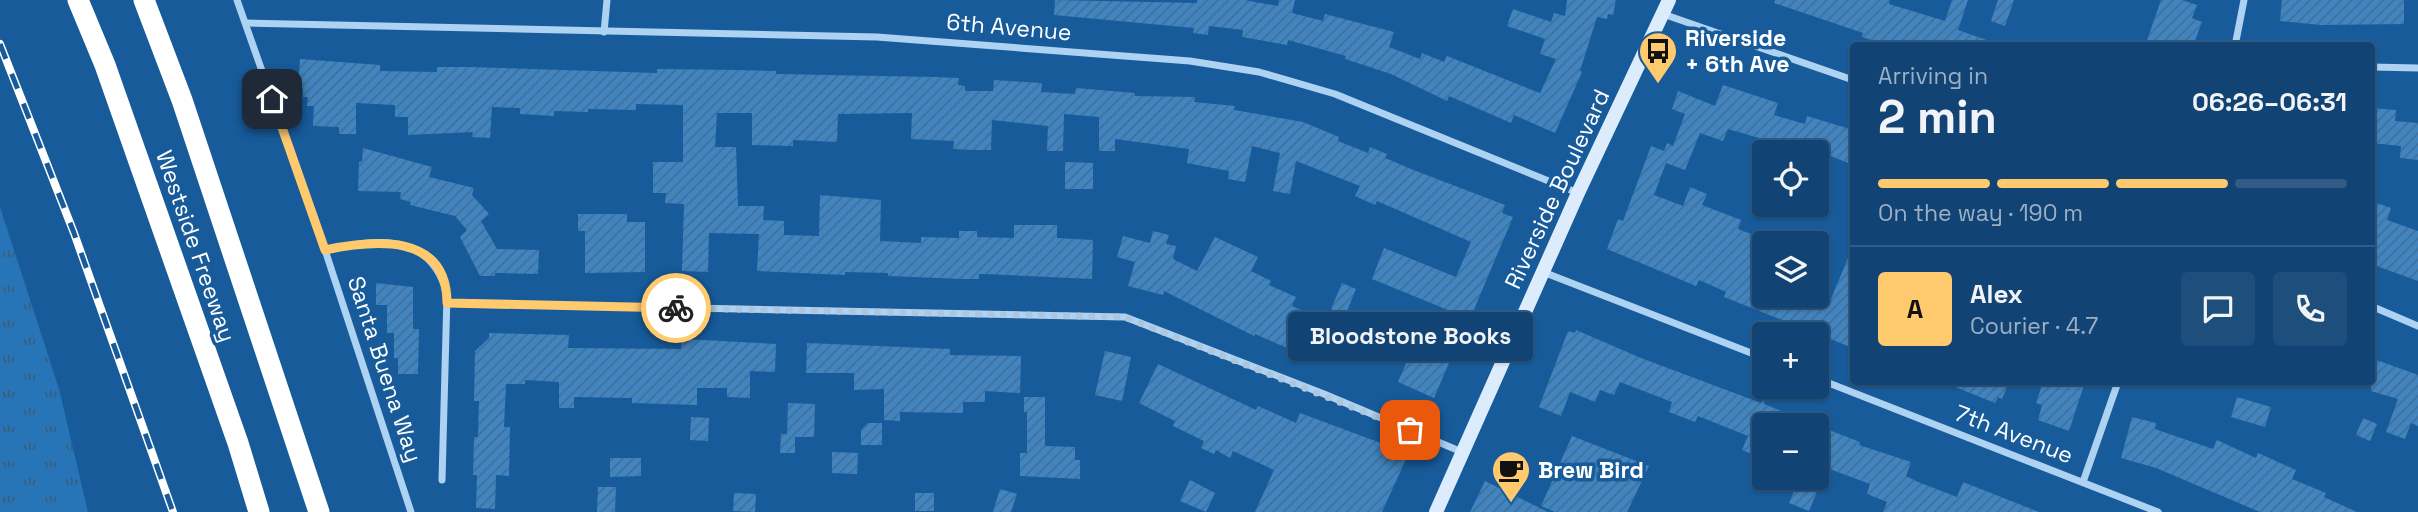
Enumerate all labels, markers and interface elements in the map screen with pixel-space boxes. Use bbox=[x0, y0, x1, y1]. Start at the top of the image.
street label: 6th Avenue bbox=[945, 7, 1073, 47]
place label: Riverside + 6th Ave bbox=[1685, 23, 1789, 79]
bus stop icon: Riverside + 6th Ave bbox=[1637, 30, 1679, 85]
text: Arriving in bbox=[1878, 61, 1988, 91]
pin bbox=[242, 69, 302, 129]
icon: home bbox=[253, 80, 291, 118]
street label: Riverside Boulevard bbox=[1498, 84, 1616, 294]
text: 06:26–06:31 bbox=[2192, 85, 2347, 119]
text: 2 min bbox=[1878, 88, 1997, 146]
map controls bbox=[1752, 140, 1829, 490]
button: locate bbox=[1752, 140, 1829, 217]
street label: Westside Freeway bbox=[149, 146, 243, 346]
text: On the way · 190 m bbox=[1878, 198, 2083, 228]
button: layers bbox=[1752, 231, 1829, 308]
street label: Santa Buena Way bbox=[341, 272, 429, 466]
button: chat bbox=[2181, 272, 2255, 346]
button: phone bbox=[2273, 272, 2347, 346]
courier bbox=[641, 273, 711, 343]
text: Alex bbox=[1970, 277, 2023, 311]
icon: bike bbox=[657, 289, 695, 327]
text: A bbox=[1907, 292, 1923, 326]
callout: Bloodstone Books bbox=[1288, 311, 1532, 360]
text: Courier · 4.7 bbox=[1970, 311, 2098, 341]
text: Bloodstone Books bbox=[1310, 321, 1511, 351]
button: + bbox=[1752, 322, 1829, 399]
street label: 7th Avenue bbox=[1951, 398, 2077, 470]
pin bbox=[1380, 400, 1440, 460]
icon: bag bbox=[1391, 411, 1429, 449]
button: − bbox=[1752, 413, 1829, 490]
cafe icon: Brew Bird bbox=[1490, 449, 1532, 504]
place label: Brew Bird bbox=[1538, 455, 1644, 485]

